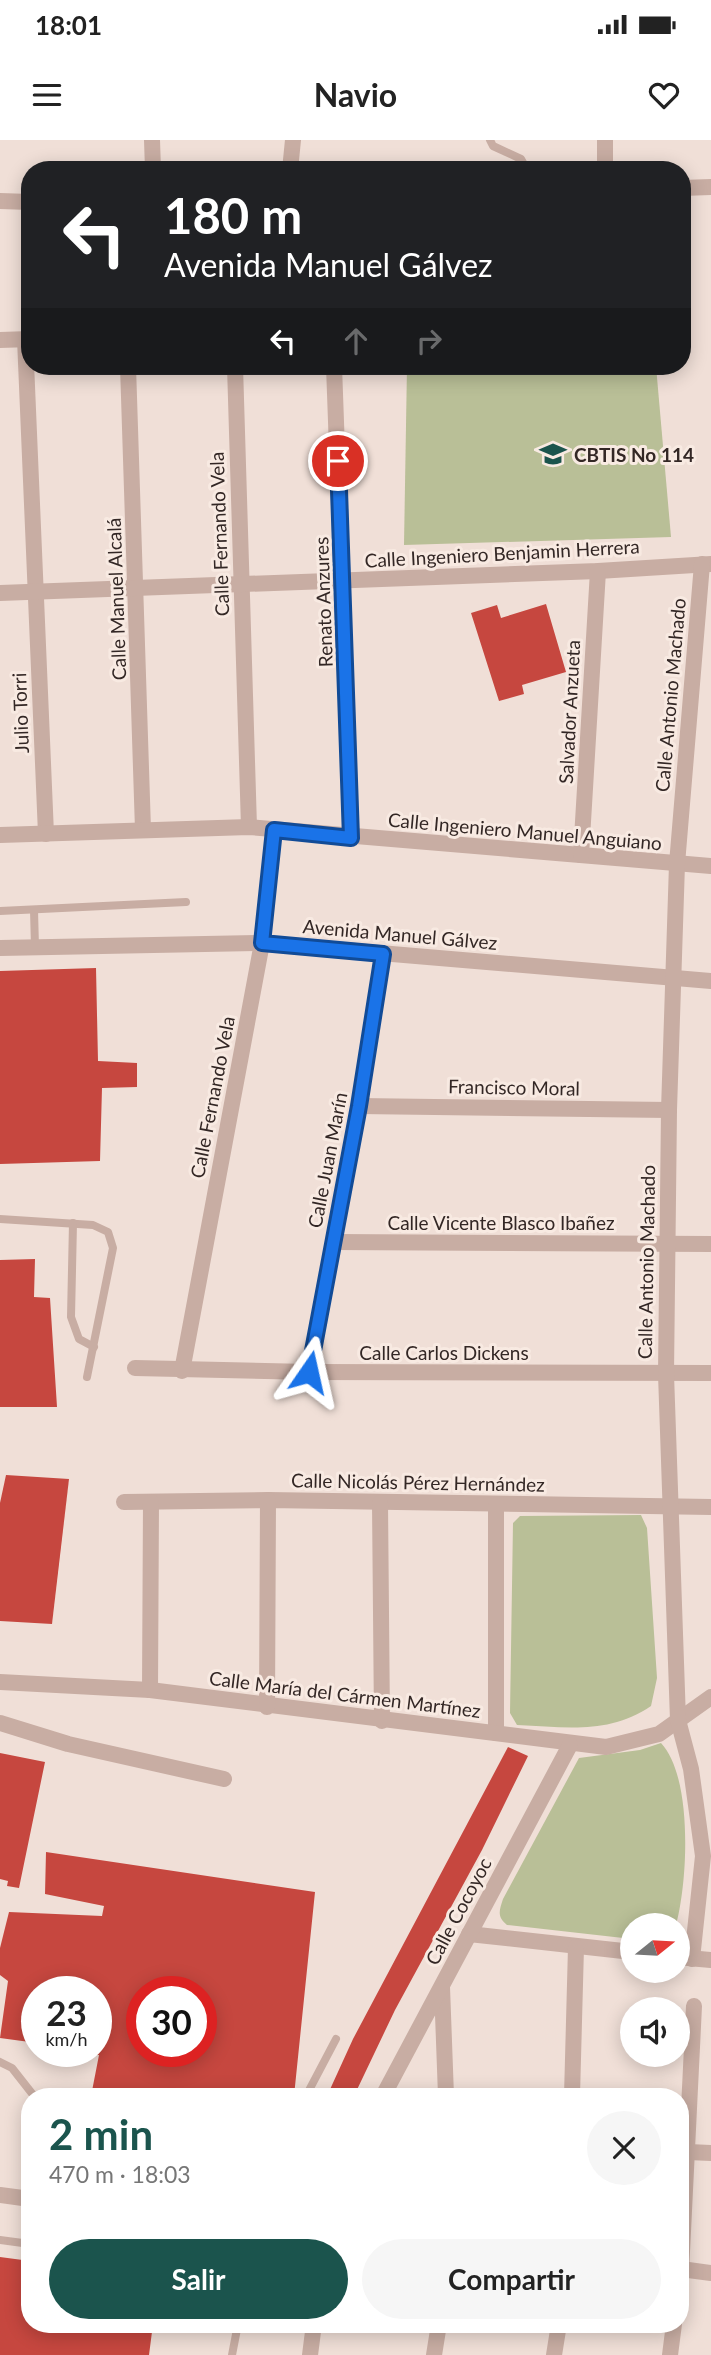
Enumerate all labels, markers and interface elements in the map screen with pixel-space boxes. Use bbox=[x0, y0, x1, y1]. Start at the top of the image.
text: 18:01 bbox=[35, 9, 102, 41]
text: Navio bbox=[314, 75, 397, 114]
icon: menu bbox=[28, 76, 66, 114]
icon: heart bbox=[645, 76, 683, 114]
text: 180 m bbox=[164, 186, 302, 244]
icon: left bbox=[49, 189, 140, 280]
text: Avenida Manuel Gálvez bbox=[164, 245, 493, 284]
icon: left bbox=[264, 322, 302, 360]
icon: ahead bbox=[337, 322, 375, 360]
icon: right bbox=[410, 322, 448, 360]
pin bbox=[308, 431, 368, 491]
school or university icon: CBTIS No 114 bbox=[538, 439, 568, 469]
icon: arrive bbox=[319, 442, 357, 480]
place label: CBTIS No 114 bbox=[574, 443, 694, 466]
street label: Calle Fernando Vela bbox=[205, 451, 233, 617]
street label: Calle Manuel Alcalá bbox=[102, 517, 130, 681]
street label: Calle Ingeniero Benjamin Herrera bbox=[364, 534, 640, 572]
street label: Renato Anzures bbox=[309, 536, 337, 668]
street label: Calle Antonio Machado bbox=[650, 597, 690, 793]
street label: Salvador Anzueta bbox=[554, 639, 584, 785]
street label: Julio Torri bbox=[7, 672, 33, 754]
street label: Calle Ingeniero Manuel Anguiano bbox=[387, 808, 663, 854]
street label: Avenida Manuel Gálvez bbox=[302, 914, 498, 954]
street label: Calle Fernando Vela bbox=[185, 1014, 239, 1180]
street label: Francisco Moral bbox=[448, 1074, 580, 1100]
street label: Calle Juan Marín bbox=[303, 1090, 351, 1230]
street label: Calle Antonio Machado bbox=[633, 1165, 659, 1359]
street label: Calle Vicente Blasco Ibañez bbox=[387, 1211, 615, 1234]
position arrow bbox=[272, 1335, 346, 1409]
street label: Calle Carlos Dickens bbox=[359, 1341, 529, 1364]
street label: Calle Nicolás Pérez Hernández bbox=[291, 1468, 545, 1496]
street label: Calle María del Cármen Martínez bbox=[208, 1666, 482, 1722]
street label: Calle Cocoyoc bbox=[420, 1853, 496, 1969]
north arrow bbox=[620, 1913, 690, 1983]
map controls bbox=[620, 1913, 690, 2067]
speed limit sign: 30 bbox=[126, 1976, 217, 2067]
text: 23 bbox=[46, 1991, 87, 2033]
button: sound bbox=[620, 1997, 690, 2067]
text: km/h bbox=[45, 2028, 88, 2050]
text: 2 min bbox=[49, 2109, 153, 2159]
button: close bbox=[587, 2111, 661, 2185]
text: 470 m · 18:03 bbox=[49, 2160, 191, 2188]
button: Salir bbox=[49, 2239, 348, 2319]
button: Compartir bbox=[362, 2239, 661, 2319]

